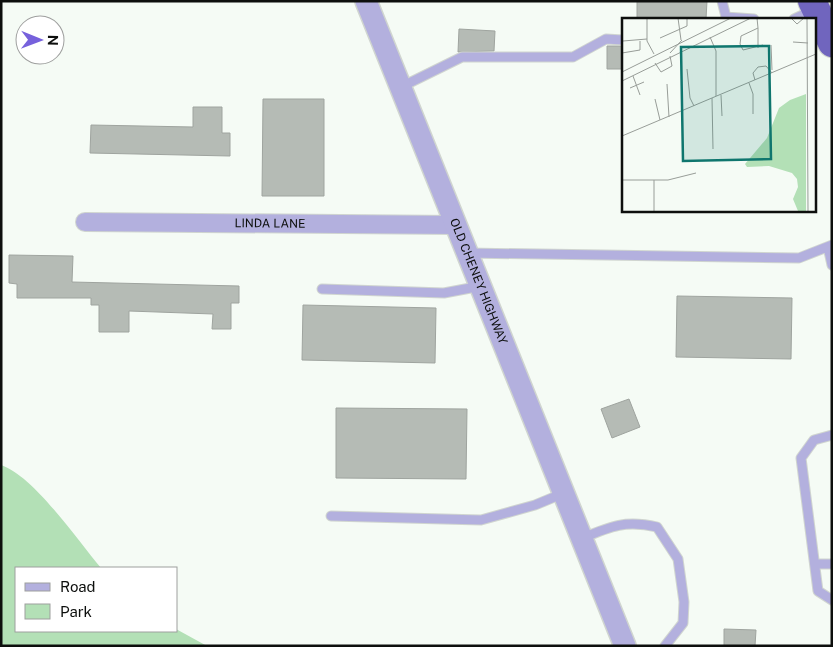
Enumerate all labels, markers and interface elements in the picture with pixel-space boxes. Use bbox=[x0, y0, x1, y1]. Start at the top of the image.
north arrow bbox=[15, 15, 65, 65]
inset map bbox=[622, 18, 816, 211]
text: N bbox=[45, 35, 61, 46]
street label: LINDA LANE bbox=[234, 216, 306, 231]
street label: OLD CHENEY HIGHWAY bbox=[447, 216, 510, 347]
legend bbox=[15, 567, 178, 632]
text: Road bbox=[60, 578, 96, 595]
text: Park bbox=[60, 603, 92, 620]

